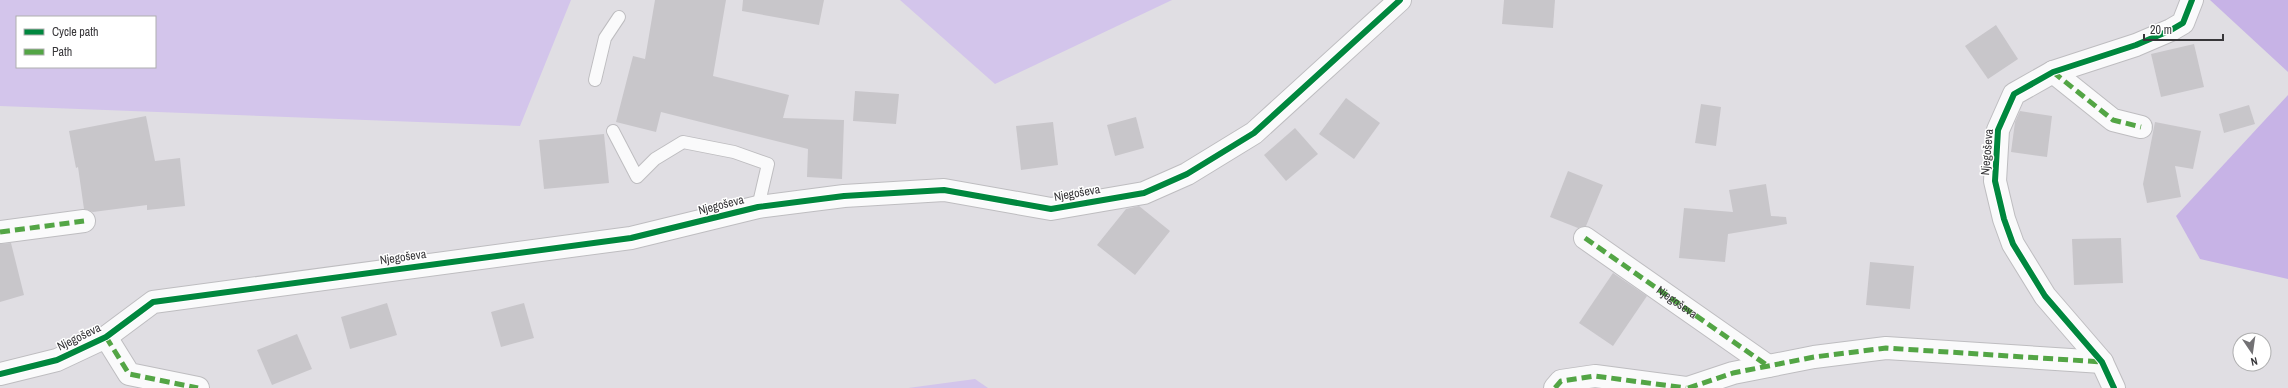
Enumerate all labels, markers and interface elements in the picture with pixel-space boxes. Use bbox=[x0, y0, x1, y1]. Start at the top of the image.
legend bbox=[16, 16, 156, 68]
scale bar bbox=[2144, 16, 2223, 42]
text: 20 m bbox=[2150, 22, 2172, 38]
text: Cycle path bbox=[52, 24, 99, 40]
text: Path bbox=[52, 44, 72, 60]
street label: Njegoševa bbox=[1977, 128, 1997, 176]
street label: Njegoševa bbox=[1053, 181, 1102, 205]
street label: Njegoševa bbox=[697, 191, 746, 218]
street label: Njegoševa bbox=[379, 246, 428, 268]
street label: Njegoševa bbox=[1653, 282, 1701, 322]
street label: Njegoševa bbox=[55, 319, 104, 354]
north arrow bbox=[2232, 332, 2272, 372]
text: N bbox=[2250, 354, 2259, 369]

